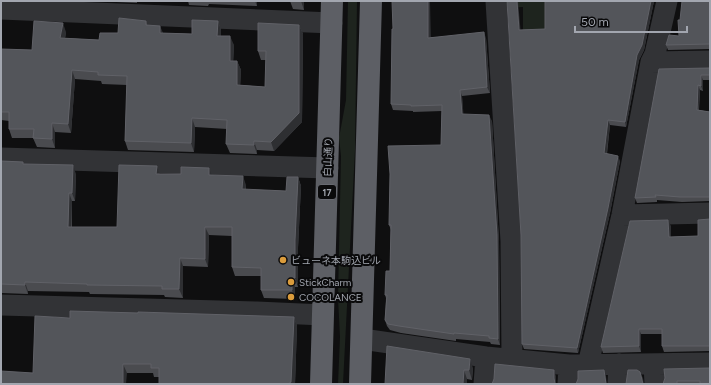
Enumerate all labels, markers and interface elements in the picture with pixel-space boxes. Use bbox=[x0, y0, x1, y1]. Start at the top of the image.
scale bar bbox=[575, 8, 687, 34]
text: 50 m bbox=[581, 15, 609, 29]
street label: 白山通り bbox=[321, 137, 335, 177]
road number: 17 bbox=[318, 185, 336, 199]
place label: ビューネ本駒込ビル bbox=[291, 254, 381, 267]
marker: ビューネ本駒込ビル bbox=[278, 255, 288, 265]
place label: StickCharm bbox=[299, 276, 351, 289]
marker: StickCharm bbox=[286, 277, 296, 287]
place label: COCOLANCE bbox=[299, 291, 362, 304]
marker: COCOLANCE bbox=[286, 292, 296, 302]

